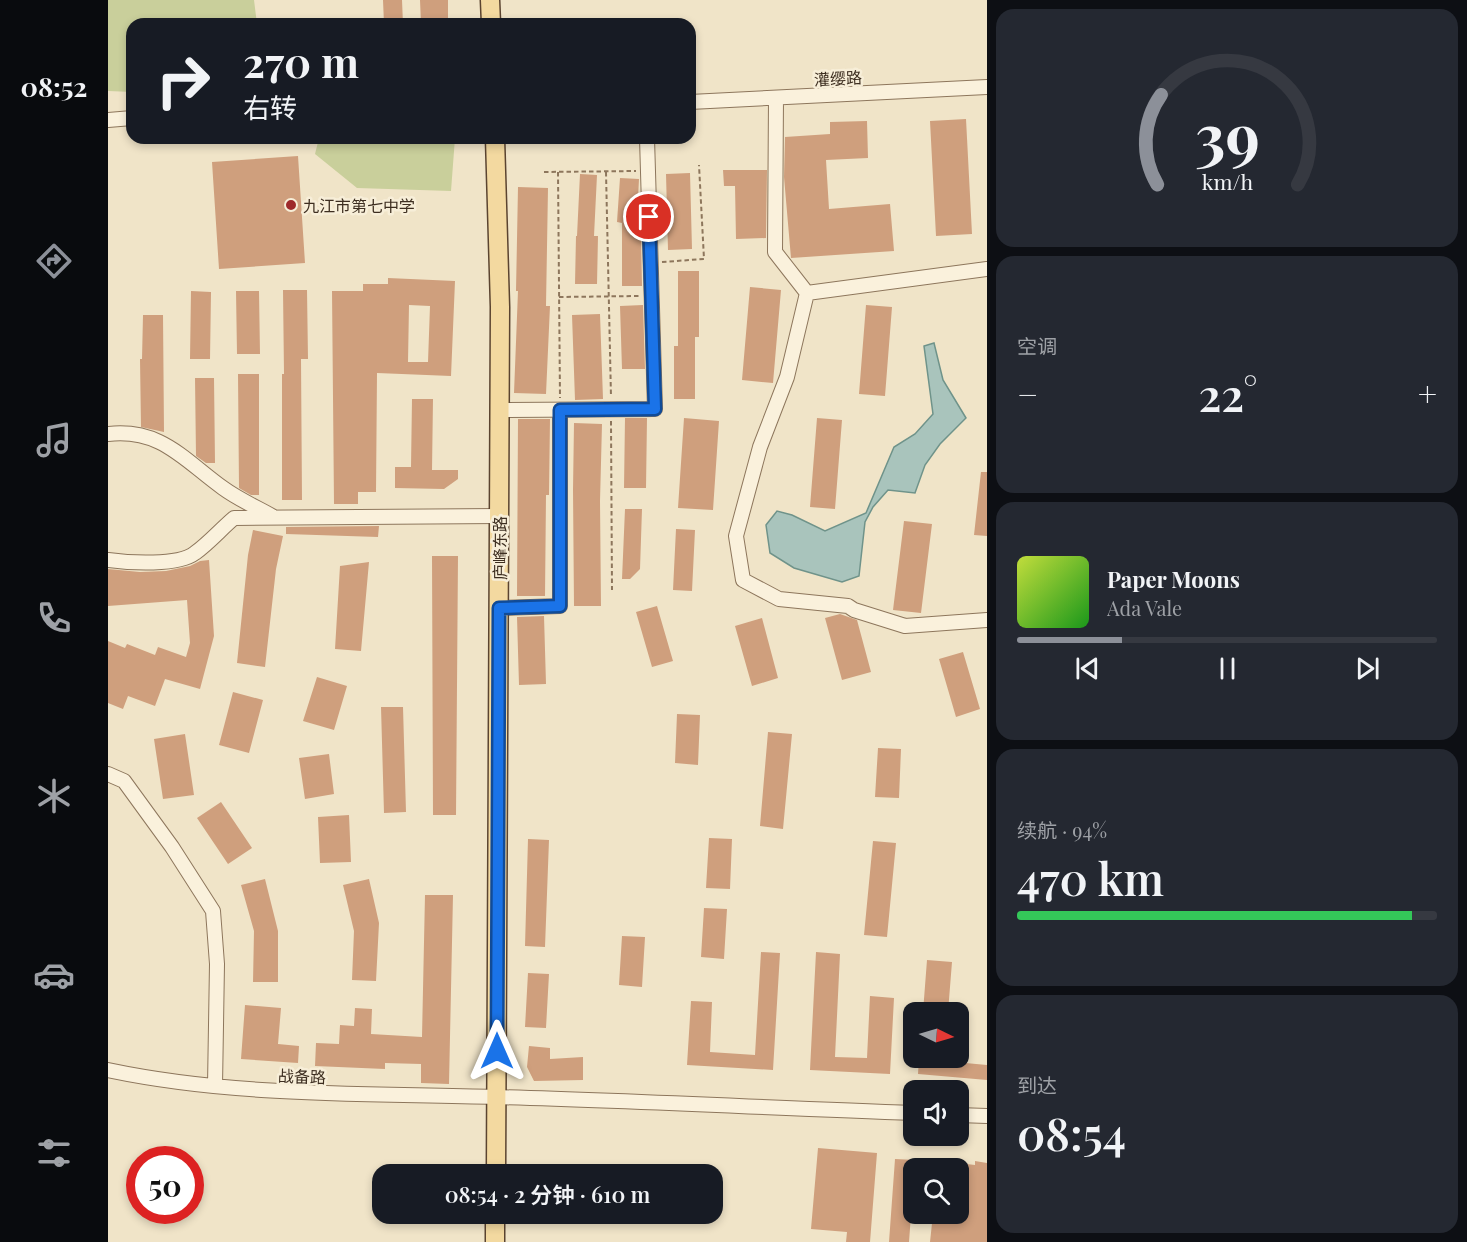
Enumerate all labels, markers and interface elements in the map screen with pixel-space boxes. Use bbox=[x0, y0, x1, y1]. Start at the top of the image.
text: 270 m bbox=[243, 33, 359, 89]
icon: right bbox=[144, 42, 222, 120]
street label: 灌缨路 bbox=[813, 66, 863, 90]
text: 08:52 bbox=[21, 68, 87, 104]
text: 右转 bbox=[243, 89, 297, 125]
text: 39 bbox=[1195, 91, 1259, 175]
text: km/h bbox=[1201, 167, 1253, 195]
pin bbox=[623, 191, 674, 242]
place label: 九江市第七中学 bbox=[303, 195, 415, 216]
marker: 九江市第七中学 bbox=[284, 198, 298, 212]
icon: arrive bbox=[632, 200, 665, 233]
icon: directions bbox=[33, 240, 75, 282]
text: 空调 bbox=[1017, 332, 1057, 359]
text: 22° bbox=[1198, 363, 1258, 423]
text: − bbox=[1017, 371, 1038, 415]
text: + bbox=[1418, 371, 1437, 415]
icon: music bbox=[33, 419, 75, 461]
street label: 庐峰东路 bbox=[489, 516, 510, 580]
text: Paper Moons bbox=[1107, 564, 1240, 594]
text: Ada Vale bbox=[1107, 594, 1182, 621]
icon: phone bbox=[33, 597, 75, 639]
icon: previous bbox=[1071, 652, 1104, 685]
icon: pause bbox=[1211, 652, 1244, 685]
icon: next bbox=[1351, 652, 1384, 685]
icon: climate bbox=[33, 775, 75, 817]
text: 续航 · 94% bbox=[1017, 816, 1107, 843]
text: 470 km bbox=[1017, 847, 1164, 907]
icon: car bbox=[33, 954, 75, 996]
north arrow bbox=[903, 1002, 969, 1068]
map controls bbox=[903, 1002, 969, 1224]
position arrow bbox=[465, 1019, 529, 1083]
street label: 战备路 bbox=[278, 1065, 326, 1087]
text: 到达 bbox=[1017, 1071, 1057, 1098]
button: sound bbox=[903, 1080, 969, 1146]
text: 08:54 bbox=[1017, 1102, 1126, 1162]
icon: filters bbox=[33, 1132, 75, 1174]
speed limit sign: 50 bbox=[126, 1146, 204, 1224]
button: search bbox=[903, 1158, 969, 1224]
text: 08:54 · 2 分钟 · 610 m bbox=[445, 1179, 650, 1209]

